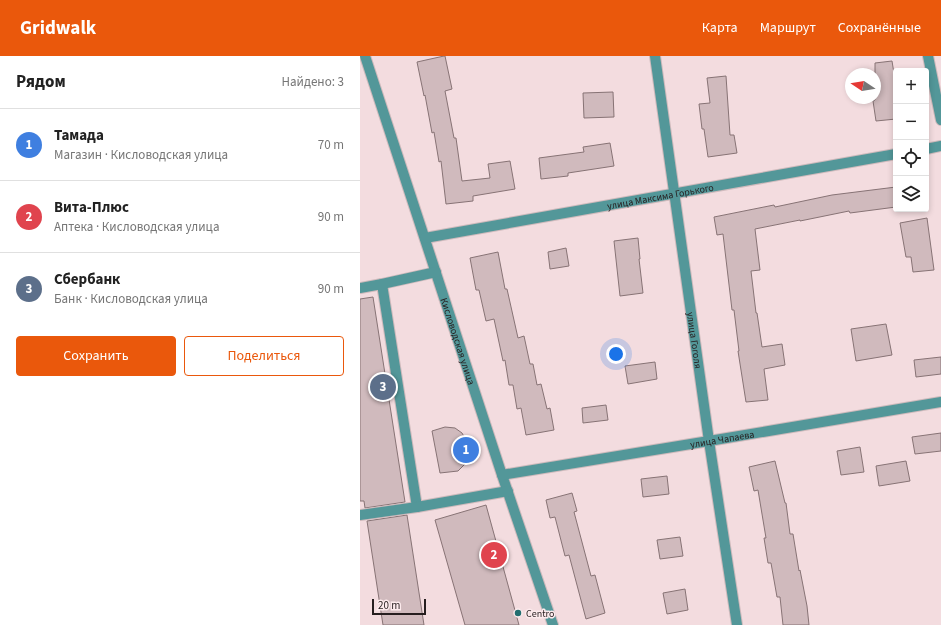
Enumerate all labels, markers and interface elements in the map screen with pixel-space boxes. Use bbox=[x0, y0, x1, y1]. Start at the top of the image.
text: Gridwalk bbox=[20, 15, 96, 42]
text: Карта bbox=[702, 18, 738, 38]
text: Маршрут bbox=[760, 18, 816, 38]
text: Сохранённые bbox=[838, 18, 921, 38]
north arrow bbox=[845, 68, 881, 104]
map controls bbox=[893, 68, 929, 212]
button: + bbox=[893, 68, 929, 104]
text: Рядом bbox=[16, 70, 66, 94]
text: Найдено: 3 bbox=[282, 73, 344, 91]
button: − bbox=[893, 104, 929, 140]
text: Тамада bbox=[54, 125, 104, 146]
text: 1 bbox=[26, 136, 32, 154]
text: 70 m bbox=[318, 136, 344, 154]
button: locate bbox=[893, 140, 929, 176]
text: Магазин · Кисловодская улица bbox=[54, 146, 228, 164]
button: layers bbox=[893, 176, 929, 212]
street label: улица Максима Горького bbox=[606, 181, 715, 213]
text: Вита-Плюс bbox=[54, 197, 129, 218]
text: 2 bbox=[26, 208, 32, 226]
text: 90 m bbox=[318, 208, 344, 226]
text: Аптека · Кисловодская улица bbox=[54, 218, 219, 236]
text: Сбербанк bbox=[54, 269, 120, 290]
text: 3 bbox=[26, 280, 32, 298]
text: 90 m bbox=[318, 280, 344, 298]
text: Банк · Кисловодская улица bbox=[54, 290, 208, 308]
street label: Кисловодская улица bbox=[437, 296, 478, 387]
street label: улица Гоголя bbox=[683, 311, 705, 370]
button: Сохранить bbox=[16, 336, 176, 376]
button: Поделиться bbox=[184, 336, 344, 376]
your location bbox=[606, 344, 626, 364]
pin: 3 bbox=[370, 372, 396, 402]
street label: улица Чапаева bbox=[689, 428, 755, 452]
pin: 1 bbox=[453, 435, 479, 465]
pin: 2 bbox=[481, 540, 507, 570]
scale bar bbox=[372, 597, 426, 616]
text: 20 m bbox=[378, 598, 400, 613]
place label: Centro bbox=[526, 607, 554, 621]
marker: Centro bbox=[513, 608, 523, 618]

